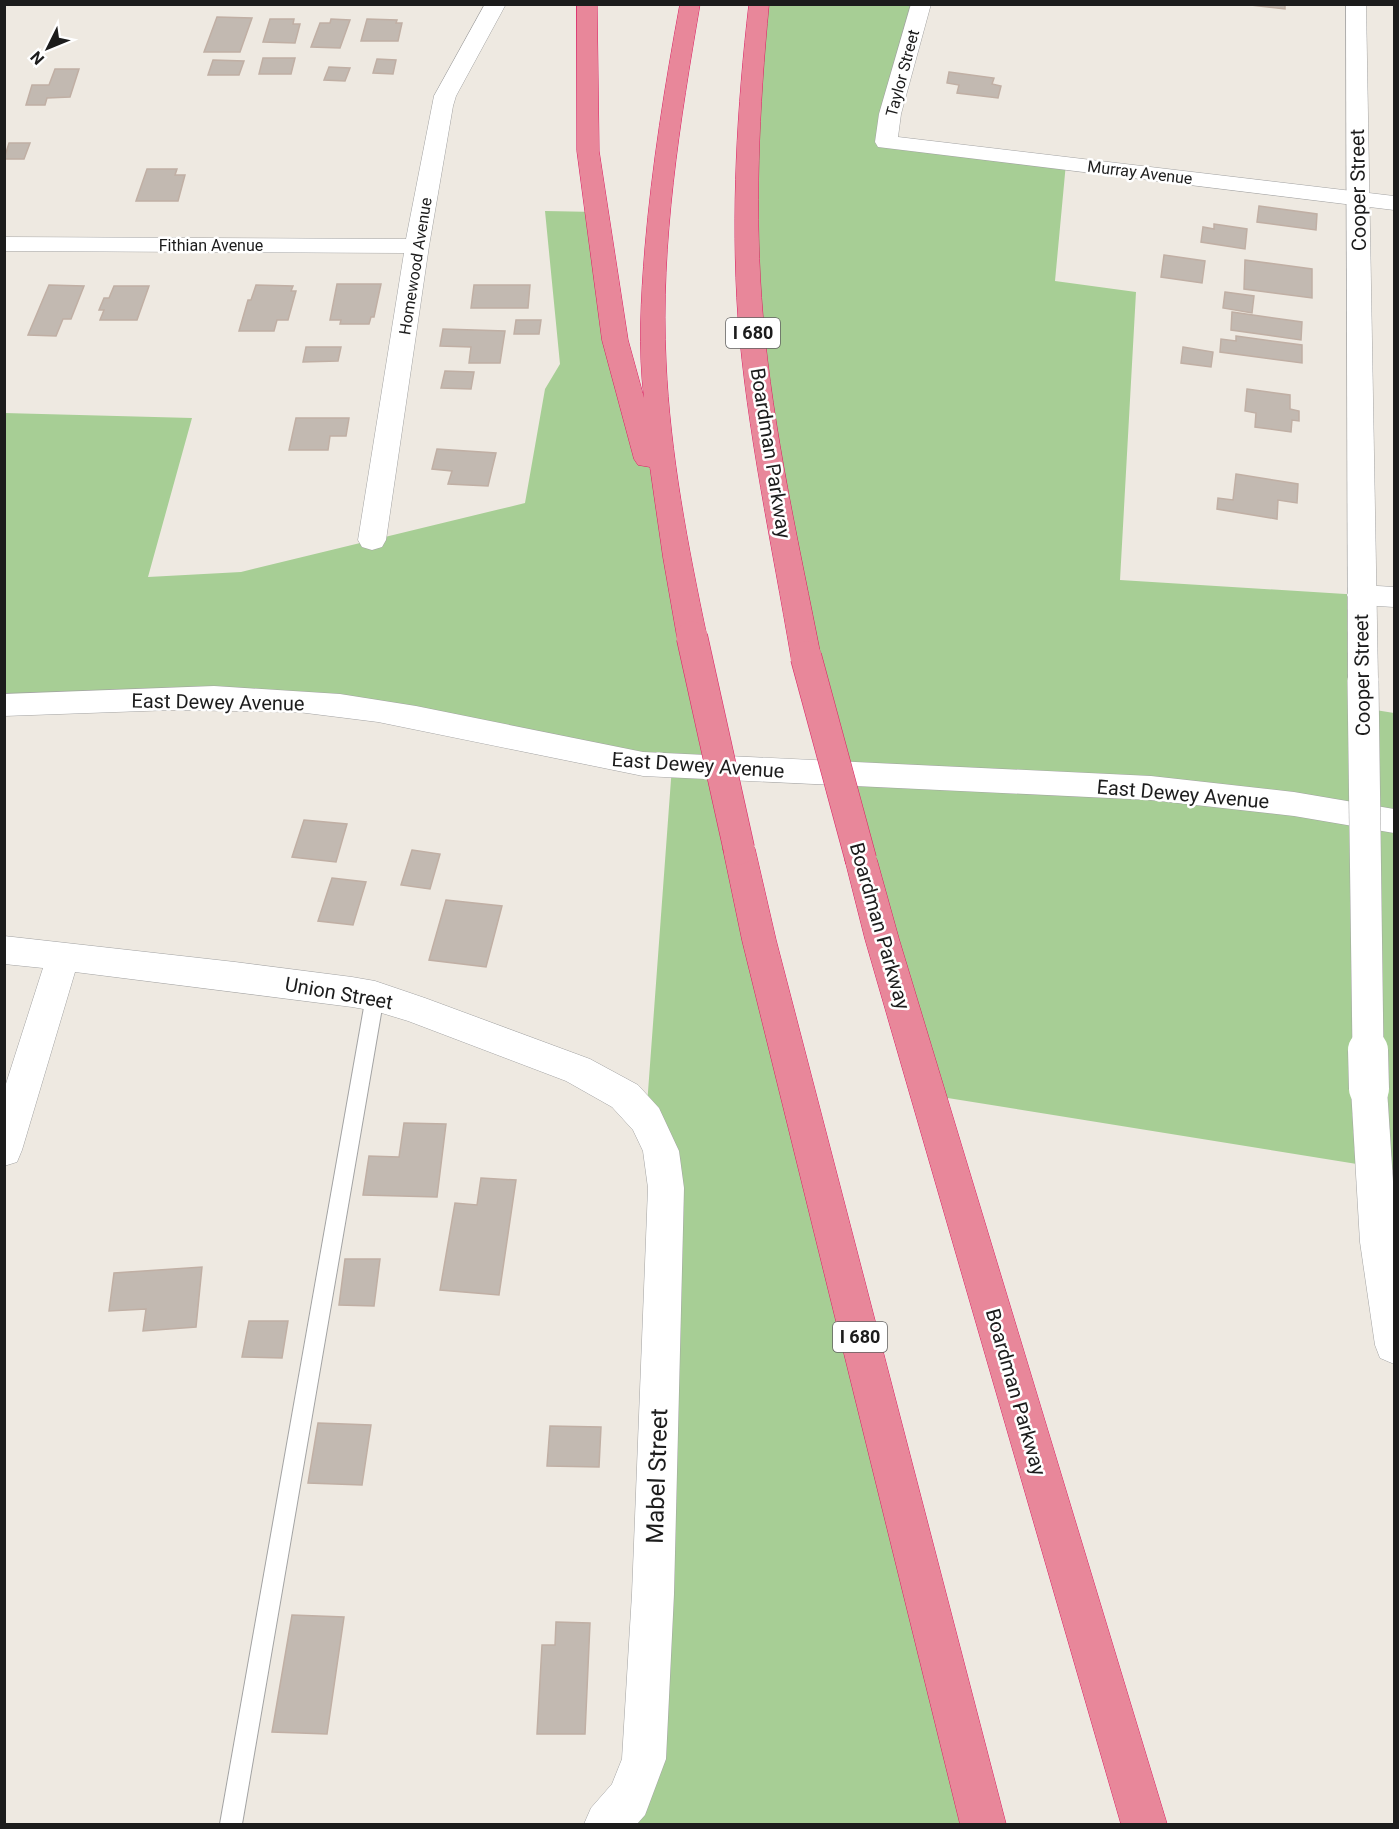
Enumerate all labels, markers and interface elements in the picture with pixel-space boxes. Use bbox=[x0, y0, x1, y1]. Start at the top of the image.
north arrow bbox=[18, 18, 78, 78]
street label: Taylor Street bbox=[882, 27, 923, 119]
text: N bbox=[27, 47, 48, 68]
street label: Cooper Street bbox=[1345, 129, 1371, 251]
street label: Murray Avenue bbox=[1086, 157, 1194, 188]
street label: Homewood Avenue bbox=[395, 196, 436, 336]
street label: Fithian Avenue bbox=[159, 236, 263, 255]
road number: I 680 bbox=[726, 318, 780, 348]
street label: Boardman Parkway bbox=[746, 366, 796, 541]
street label: Cooper Street bbox=[1349, 614, 1375, 736]
street label: East Dewey Avenue bbox=[131, 688, 305, 716]
street label: East Dewey Avenue bbox=[611, 747, 785, 783]
street label: East Dewey Avenue bbox=[1096, 775, 1270, 813]
street label: Boardman Parkway bbox=[845, 840, 915, 1013]
street label: Union Street bbox=[283, 972, 395, 1014]
street label: Boardman Parkway bbox=[981, 1306, 1051, 1479]
road number: I 680 bbox=[833, 1322, 887, 1352]
street label: Mabel Street bbox=[641, 1408, 673, 1544]

